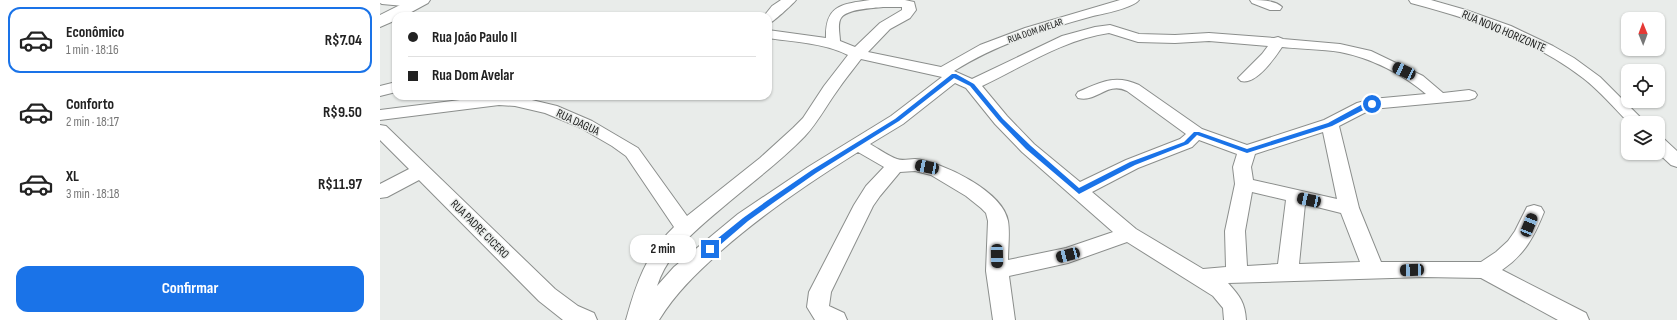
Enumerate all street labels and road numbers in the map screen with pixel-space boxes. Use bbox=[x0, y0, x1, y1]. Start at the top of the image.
street label: RUA NOVO HORIZONTE bbox=[1459, 7, 1548, 56]
street label: RUA DOM AVELAR bbox=[1006, 16, 1065, 46]
street label: RUA DAGUA bbox=[554, 106, 603, 139]
street label: RUA PADRE CICERO bbox=[447, 197, 512, 262]

